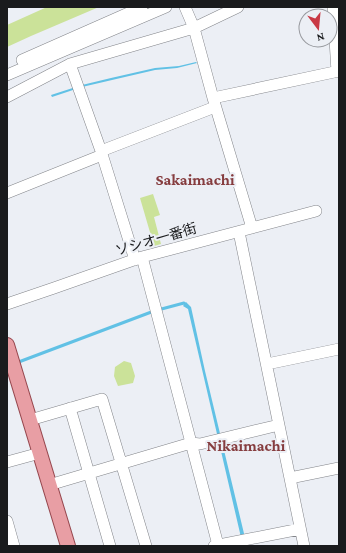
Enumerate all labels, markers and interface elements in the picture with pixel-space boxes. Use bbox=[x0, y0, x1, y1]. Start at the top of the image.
north arrow bbox=[298, 8, 338, 48]
text: N bbox=[315, 31, 326, 45]
district label: Sakaimachi bbox=[155, 171, 235, 188]
street label: ソシオ一番街 bbox=[113, 220, 199, 258]
district label: Nikaimachi bbox=[207, 437, 286, 454]

